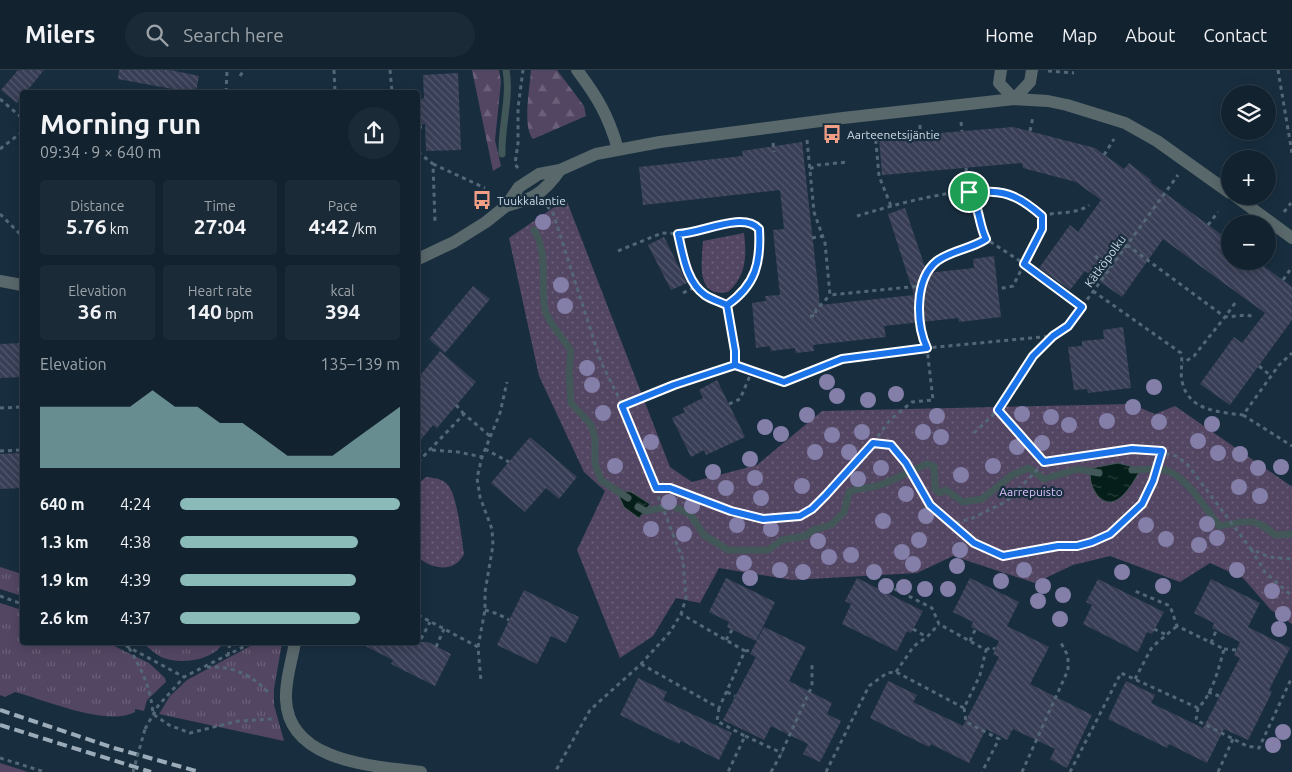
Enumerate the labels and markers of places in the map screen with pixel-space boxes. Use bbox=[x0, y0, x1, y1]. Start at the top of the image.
bus stop icon: Aarteenetsijäntie bbox=[821, 123, 843, 145]
place label: Aarteenetsijäntie bbox=[847, 128, 940, 141]
pin bbox=[948, 171, 990, 213]
bus stop icon: Tuukkalantie bbox=[471, 189, 493, 211]
place label: Tuukkalantie bbox=[497, 194, 566, 207]

